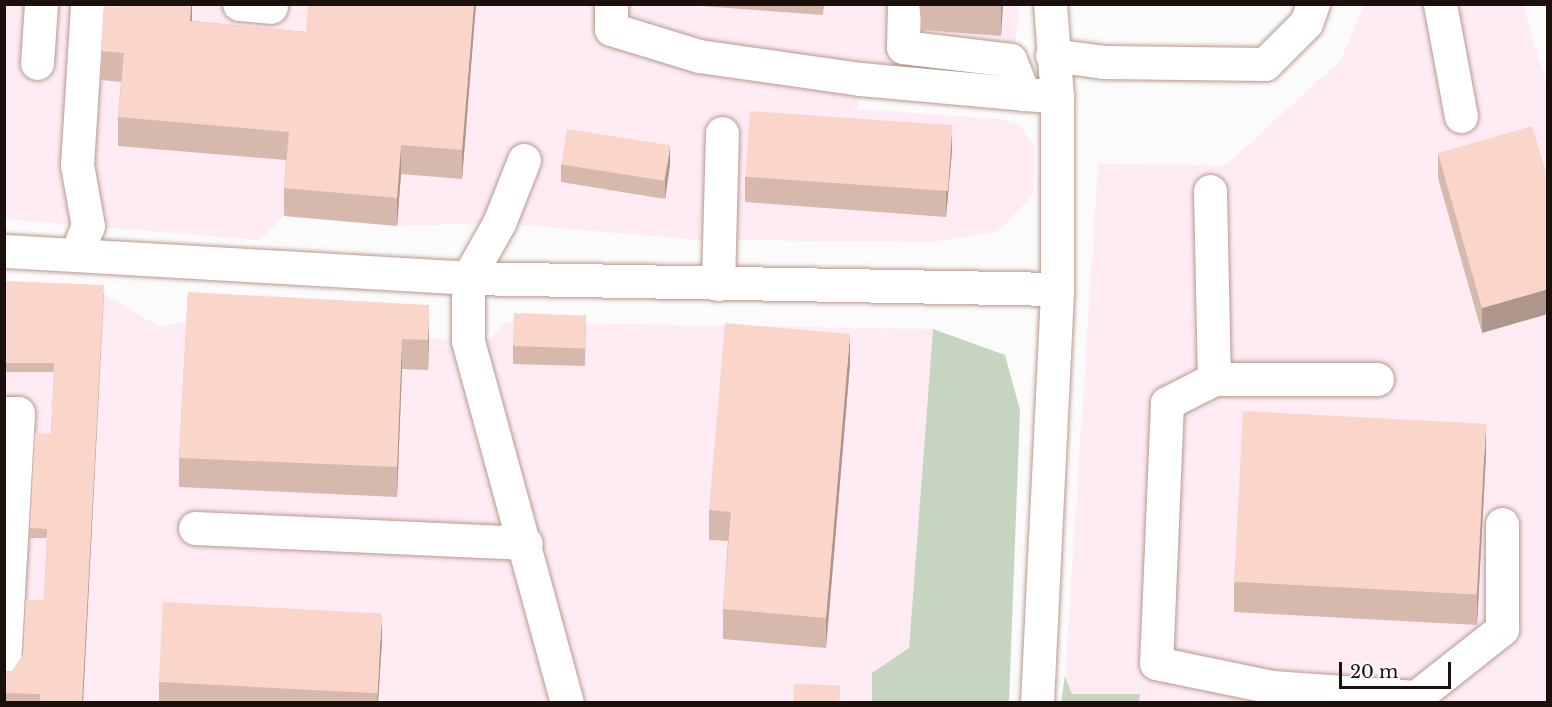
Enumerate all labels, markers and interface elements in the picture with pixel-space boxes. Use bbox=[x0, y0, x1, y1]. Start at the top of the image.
scale bar bbox=[1342, 650, 1454, 688]
text: 20 m bbox=[1350, 661, 1398, 683]

